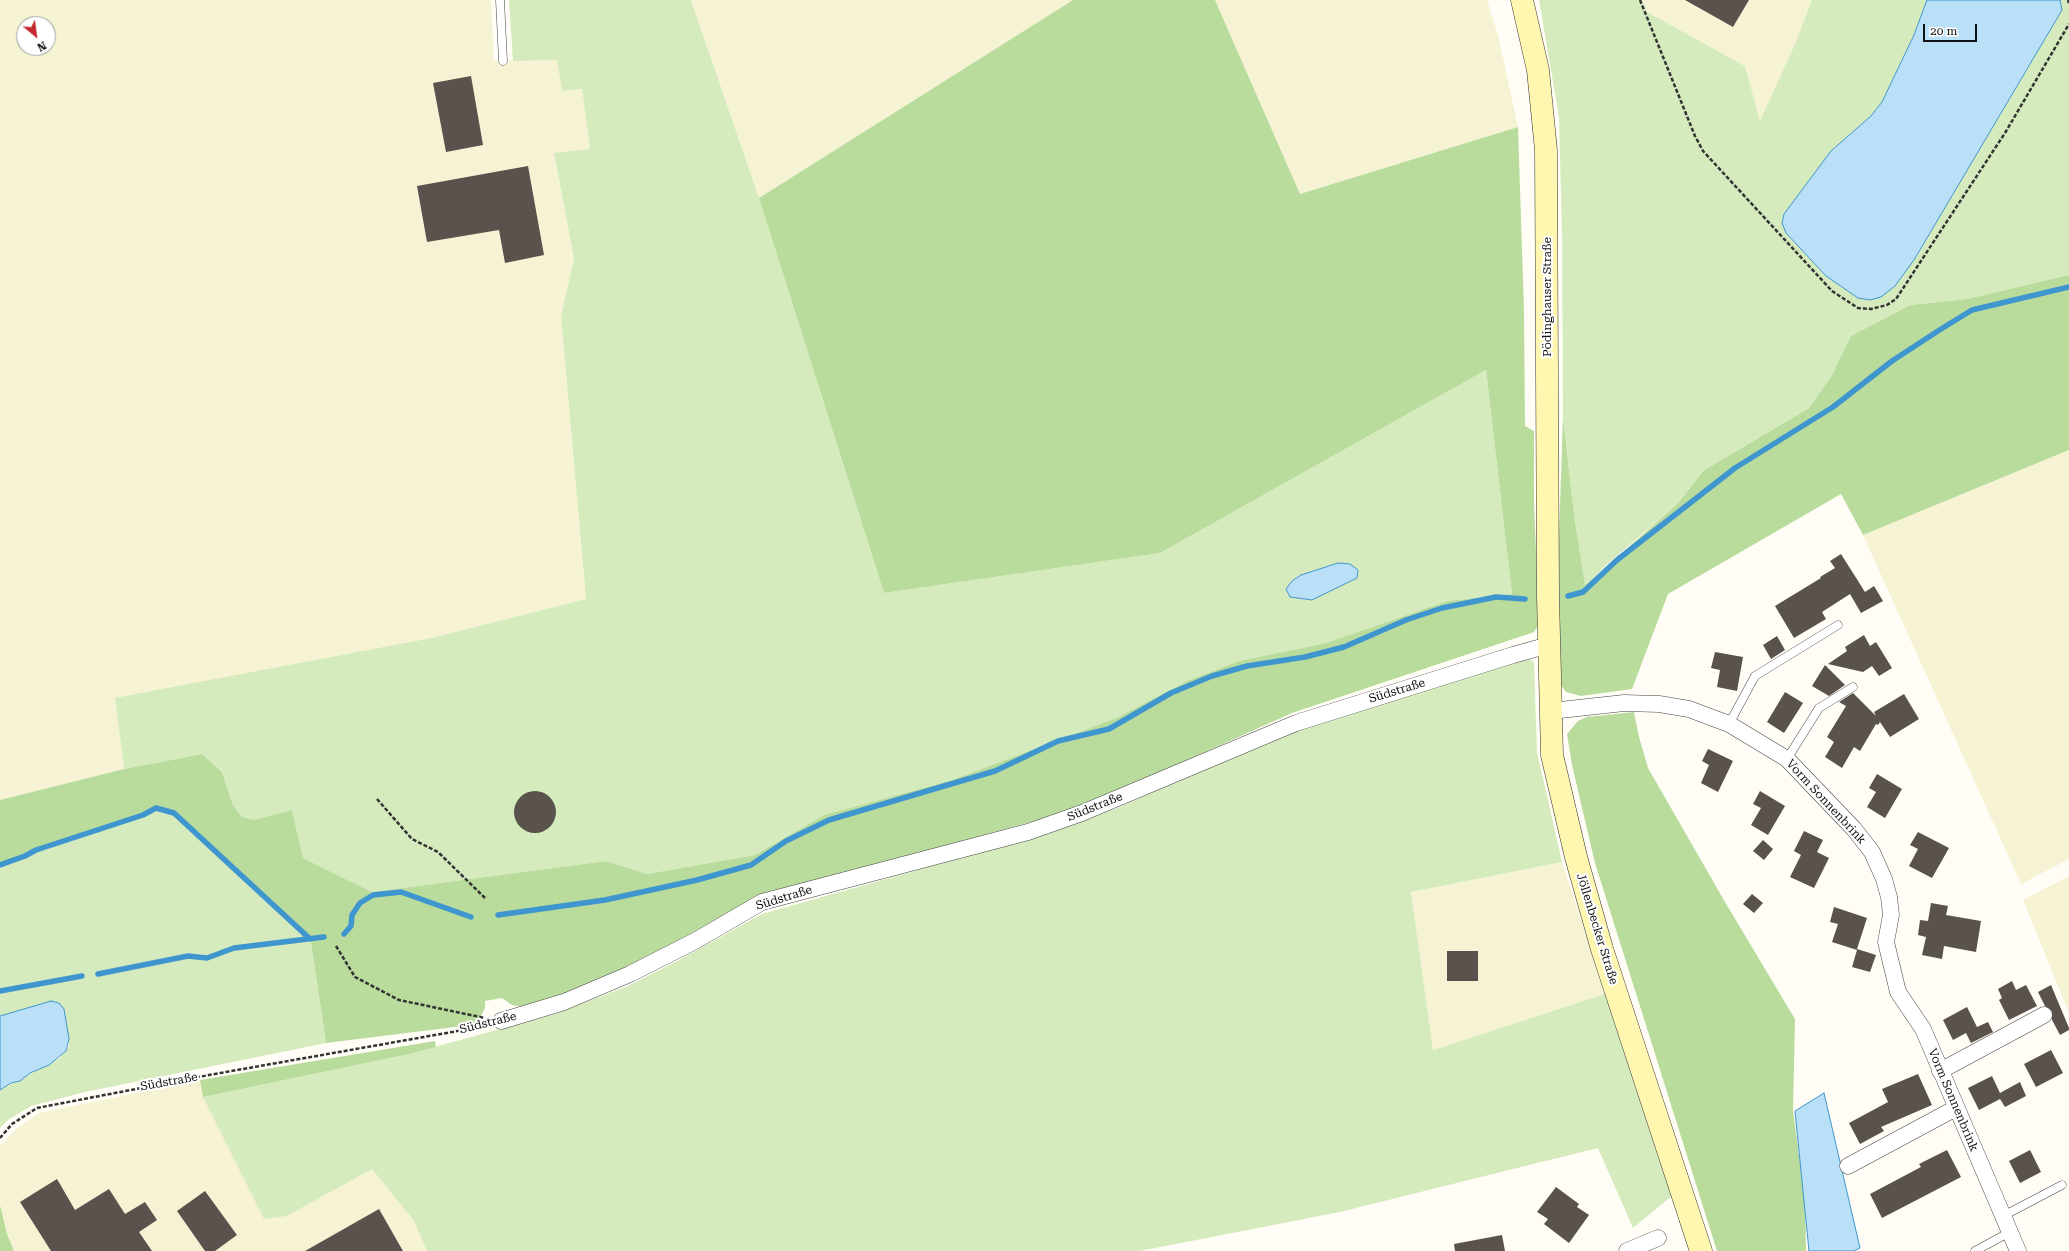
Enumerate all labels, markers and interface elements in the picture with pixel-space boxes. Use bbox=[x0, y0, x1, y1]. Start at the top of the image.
north arrow bbox=[16, 16, 56, 56]
scale bar bbox=[1925, 16, 1979, 42]
text: 20 m bbox=[1930, 24, 1957, 38]
text: N bbox=[35, 38, 48, 54]
street label: Pödinghauser Straße bbox=[1540, 237, 1554, 357]
street label: Südstraße bbox=[1367, 676, 1427, 706]
street label: Vorm Sonnenbrink bbox=[1783, 757, 1869, 847]
street label: Südstraße bbox=[1065, 789, 1125, 825]
street label: Jöllenbecker Straße bbox=[1573, 872, 1621, 986]
street label: Südstraße bbox=[754, 883, 814, 913]
street label: Südstraße bbox=[458, 1009, 518, 1037]
street label: Vorm Sonnenbrink bbox=[1925, 1046, 1981, 1154]
street label: Südstraße bbox=[139, 1070, 199, 1094]

